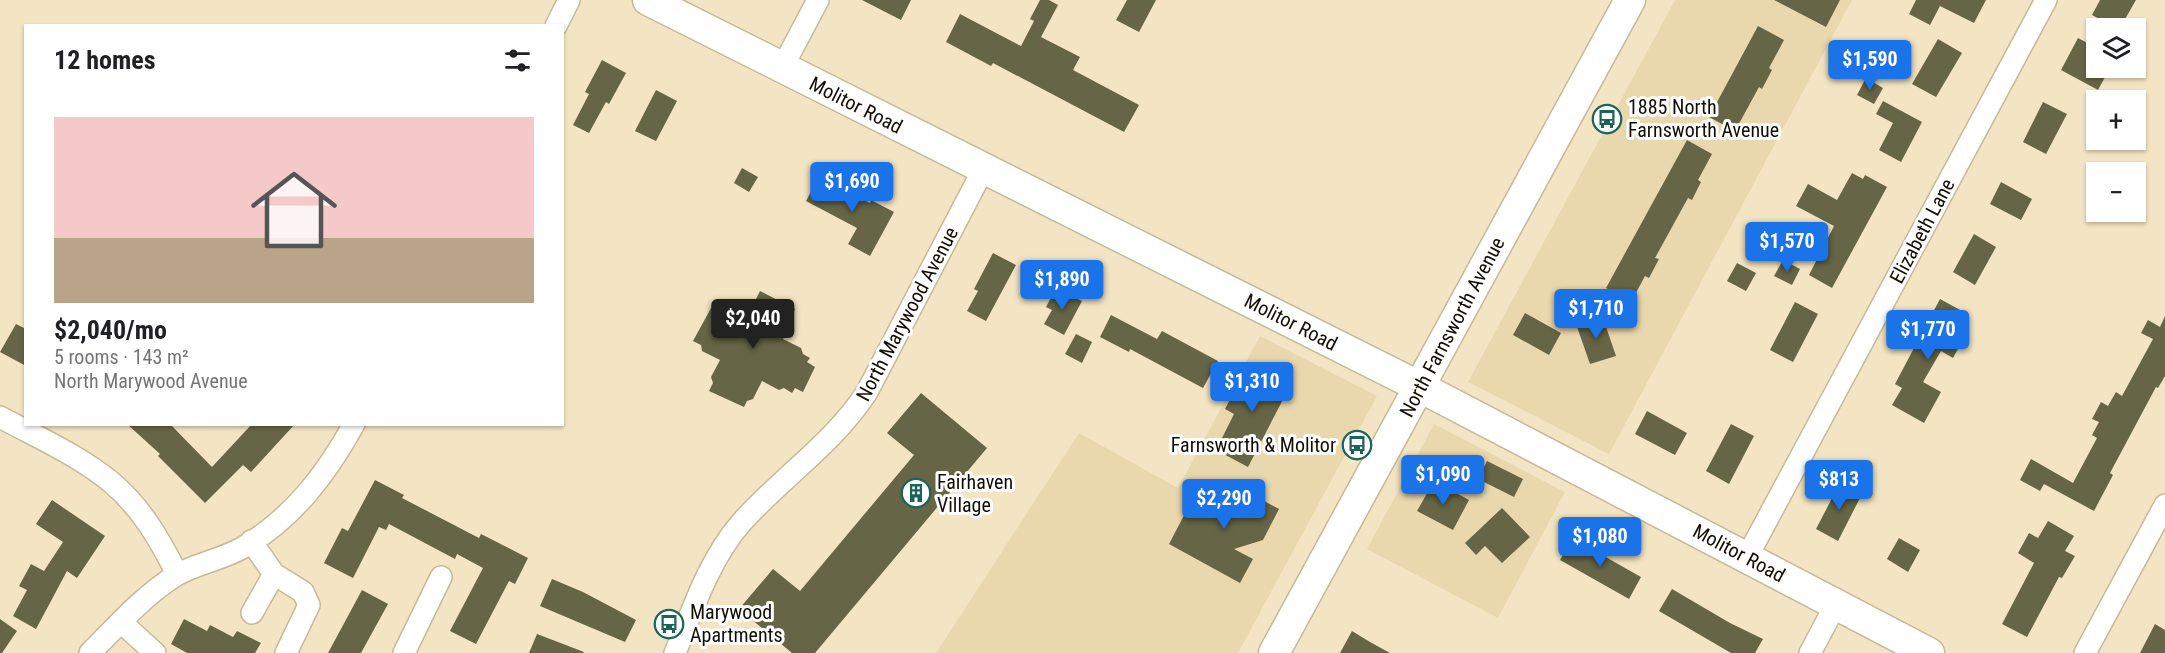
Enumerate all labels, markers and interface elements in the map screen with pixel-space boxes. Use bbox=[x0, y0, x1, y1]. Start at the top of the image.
map controls bbox=[2086, 18, 2146, 222]
button: layers bbox=[2086, 18, 2146, 78]
pin: $1,590 bbox=[1821, 40, 1919, 91]
icon: filters bbox=[501, 44, 534, 77]
text: 12 homes bbox=[54, 45, 156, 75]
text: $1,590 bbox=[1842, 47, 1898, 71]
street label: Molitor Road bbox=[806, 71, 906, 139]
button: + bbox=[2086, 90, 2146, 150]
place label: 1885 North Farnsworth Avenue bbox=[1628, 95, 1779, 142]
bus stop icon: 1885 North Farnsworth Avenue bbox=[1591, 103, 1623, 135]
icon: home bbox=[240, 156, 348, 264]
pin: $1,690 bbox=[803, 162, 901, 213]
button: − bbox=[2086, 162, 2146, 222]
text: $1,690 bbox=[824, 169, 880, 193]
street label: Elizabeth Lane bbox=[1884, 175, 1960, 287]
pin: $1,570 bbox=[1738, 222, 1836, 273]
street label: North Marywood Avenue bbox=[851, 223, 963, 405]
text: $1,570 bbox=[1759, 229, 1815, 253]
street label: North Farnsworth Avenue bbox=[1394, 233, 1510, 421]
pin: $1,890 bbox=[1013, 260, 1111, 311]
text: $1,890 bbox=[1034, 267, 1090, 291]
street label: Molitor Road bbox=[1241, 288, 1341, 356]
pin: $1,710 bbox=[1547, 289, 1645, 340]
text: $1,710 bbox=[1568, 296, 1624, 320]
pin: $2,040 bbox=[704, 299, 802, 350]
text: $2,040 bbox=[725, 306, 781, 330]
pin: $1,770 bbox=[1879, 310, 1977, 361]
text: $2,040/mo bbox=[54, 315, 167, 345]
text: $1,770 bbox=[1900, 317, 1956, 341]
text: 5 rooms · 143 m² bbox=[54, 345, 189, 369]
pin: $1,310 bbox=[1203, 362, 1301, 413]
text: North Marywood Avenue bbox=[54, 369, 248, 393]
text: $1,310 bbox=[1224, 369, 1280, 393]
bus stop icon: Farnsworth & Molitor bbox=[1341, 429, 1373, 461]
place label: Farnsworth & Molitor bbox=[1171, 433, 1336, 457]
pin: $1,090 bbox=[1394, 455, 1492, 506]
pin: $813 bbox=[1803, 460, 1875, 511]
text: $1,090 bbox=[1415, 462, 1471, 486]
text: $813 bbox=[1819, 467, 1859, 491]
place label: Fairhaven Village bbox=[937, 470, 1013, 517]
building icon: Fairhaven Village bbox=[900, 477, 932, 509]
pin: $2,290 bbox=[1175, 479, 1273, 530]
text: $2,290 bbox=[1196, 486, 1252, 510]
pin: $1,080 bbox=[1551, 517, 1649, 568]
street label: Molitor Road bbox=[1689, 519, 1789, 587]
text: $1,080 bbox=[1572, 524, 1628, 548]
place label: Marywood Apartments bbox=[690, 600, 783, 647]
bus stop icon: Marywood Apartments bbox=[653, 608, 685, 640]

